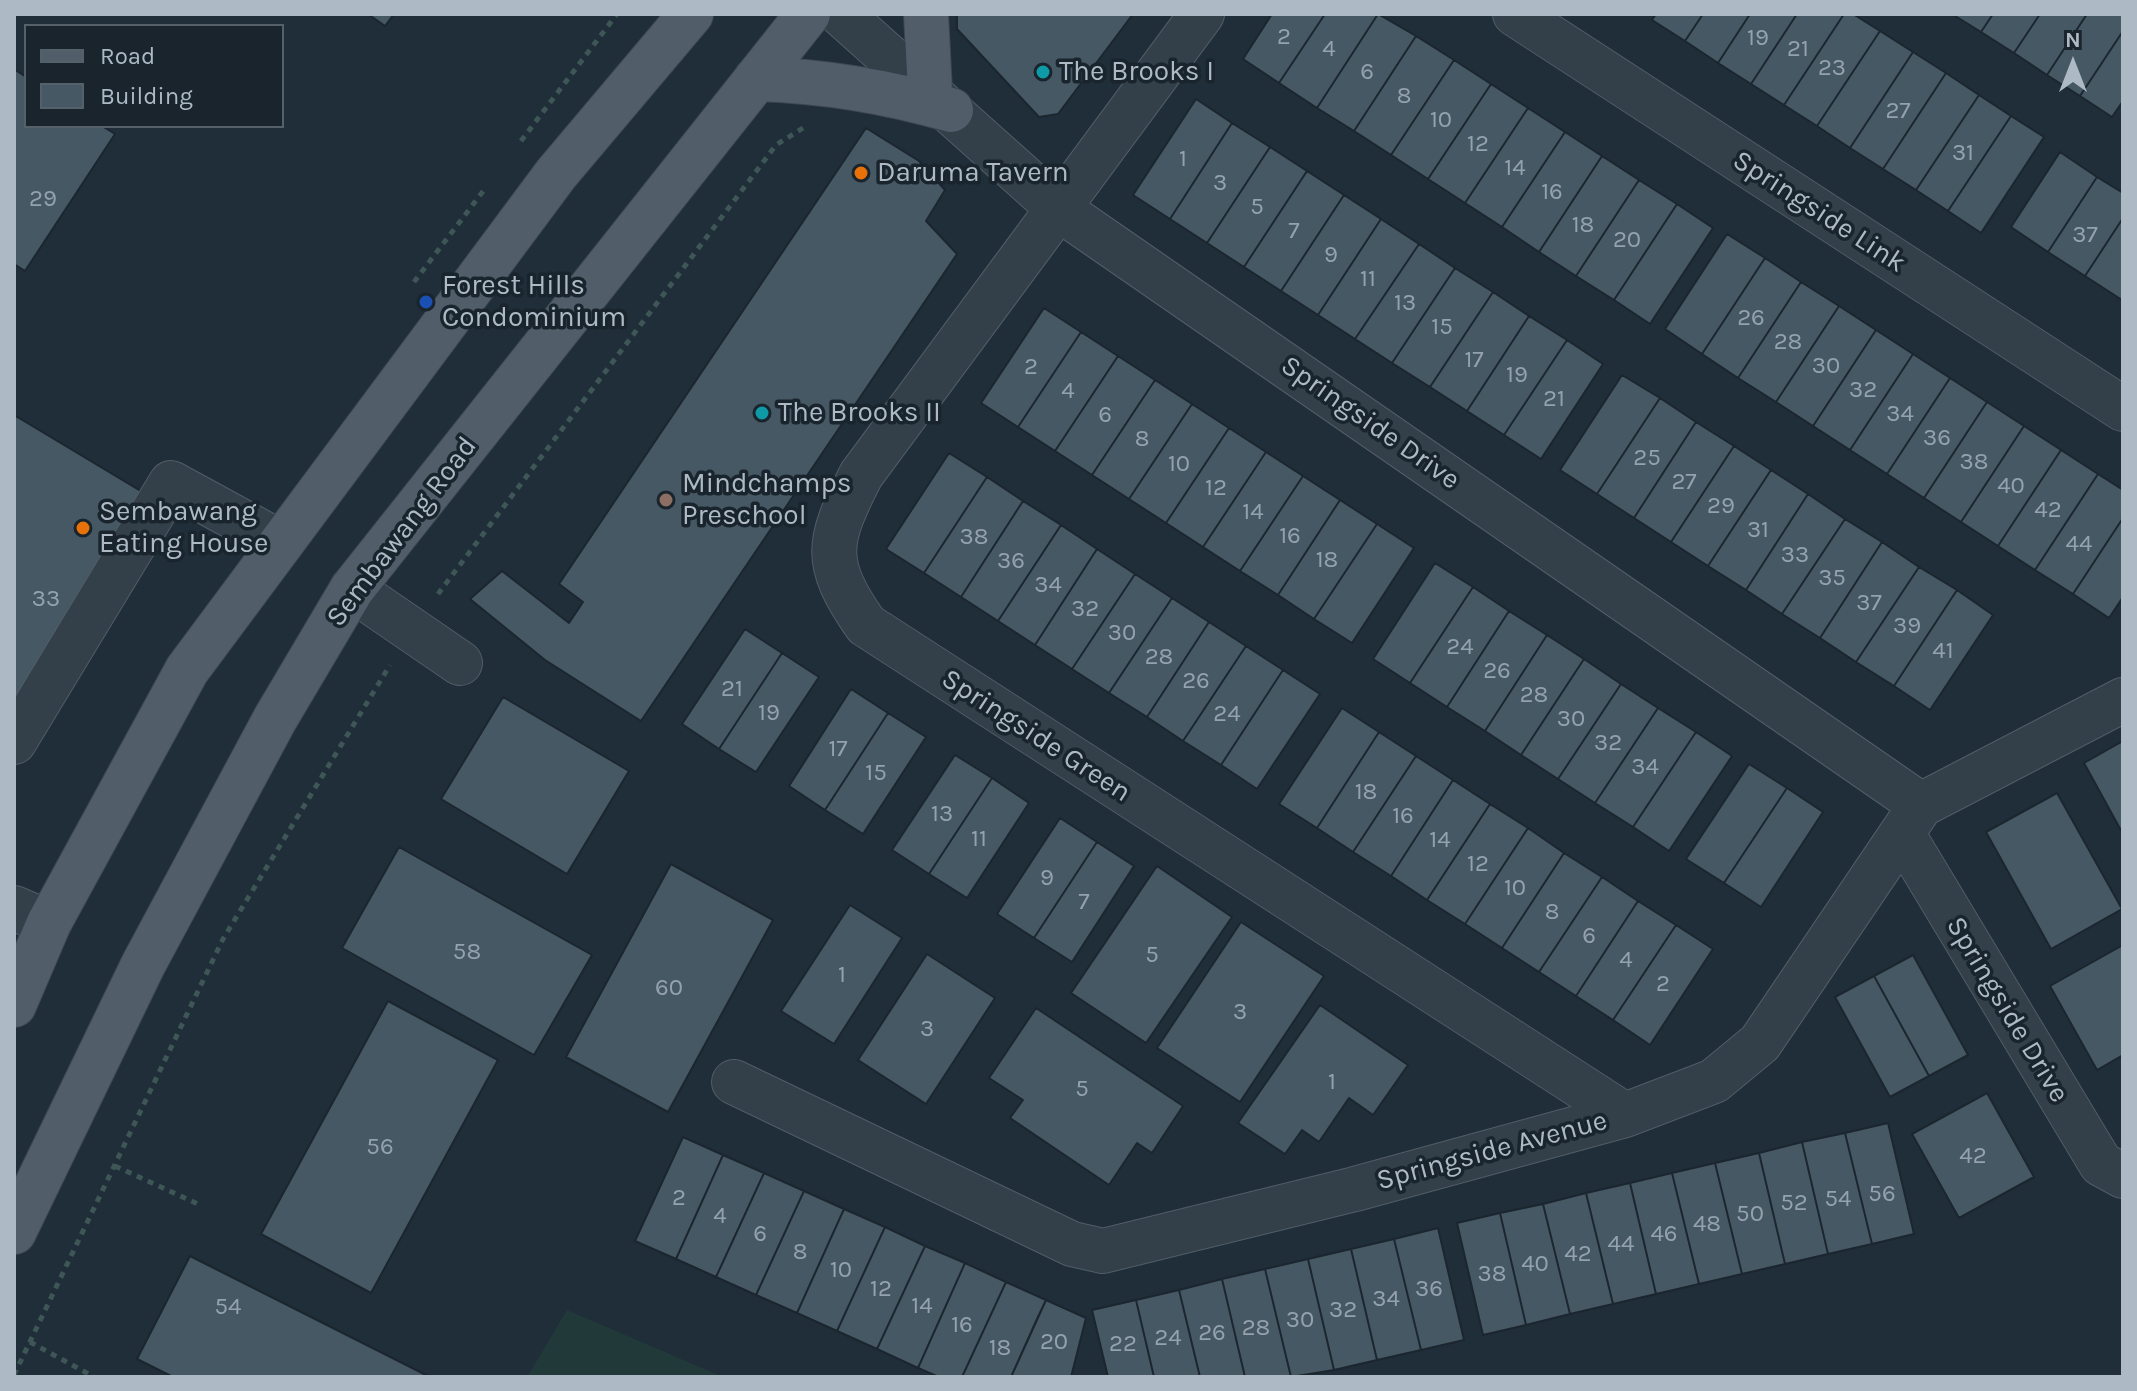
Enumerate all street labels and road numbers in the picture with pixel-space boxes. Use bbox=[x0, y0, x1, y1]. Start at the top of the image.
street label: Springside Link bbox=[1726, 144, 1912, 280]
street label: Springside Drive bbox=[1274, 349, 1466, 497]
street label: Sembawang Road bbox=[320, 430, 484, 634]
street label: Springside Green bbox=[935, 662, 1137, 810]
street label: Springside Drive bbox=[1938, 911, 2076, 1109]
street label: Springside Avenue bbox=[1373, 1104, 1611, 1198]

